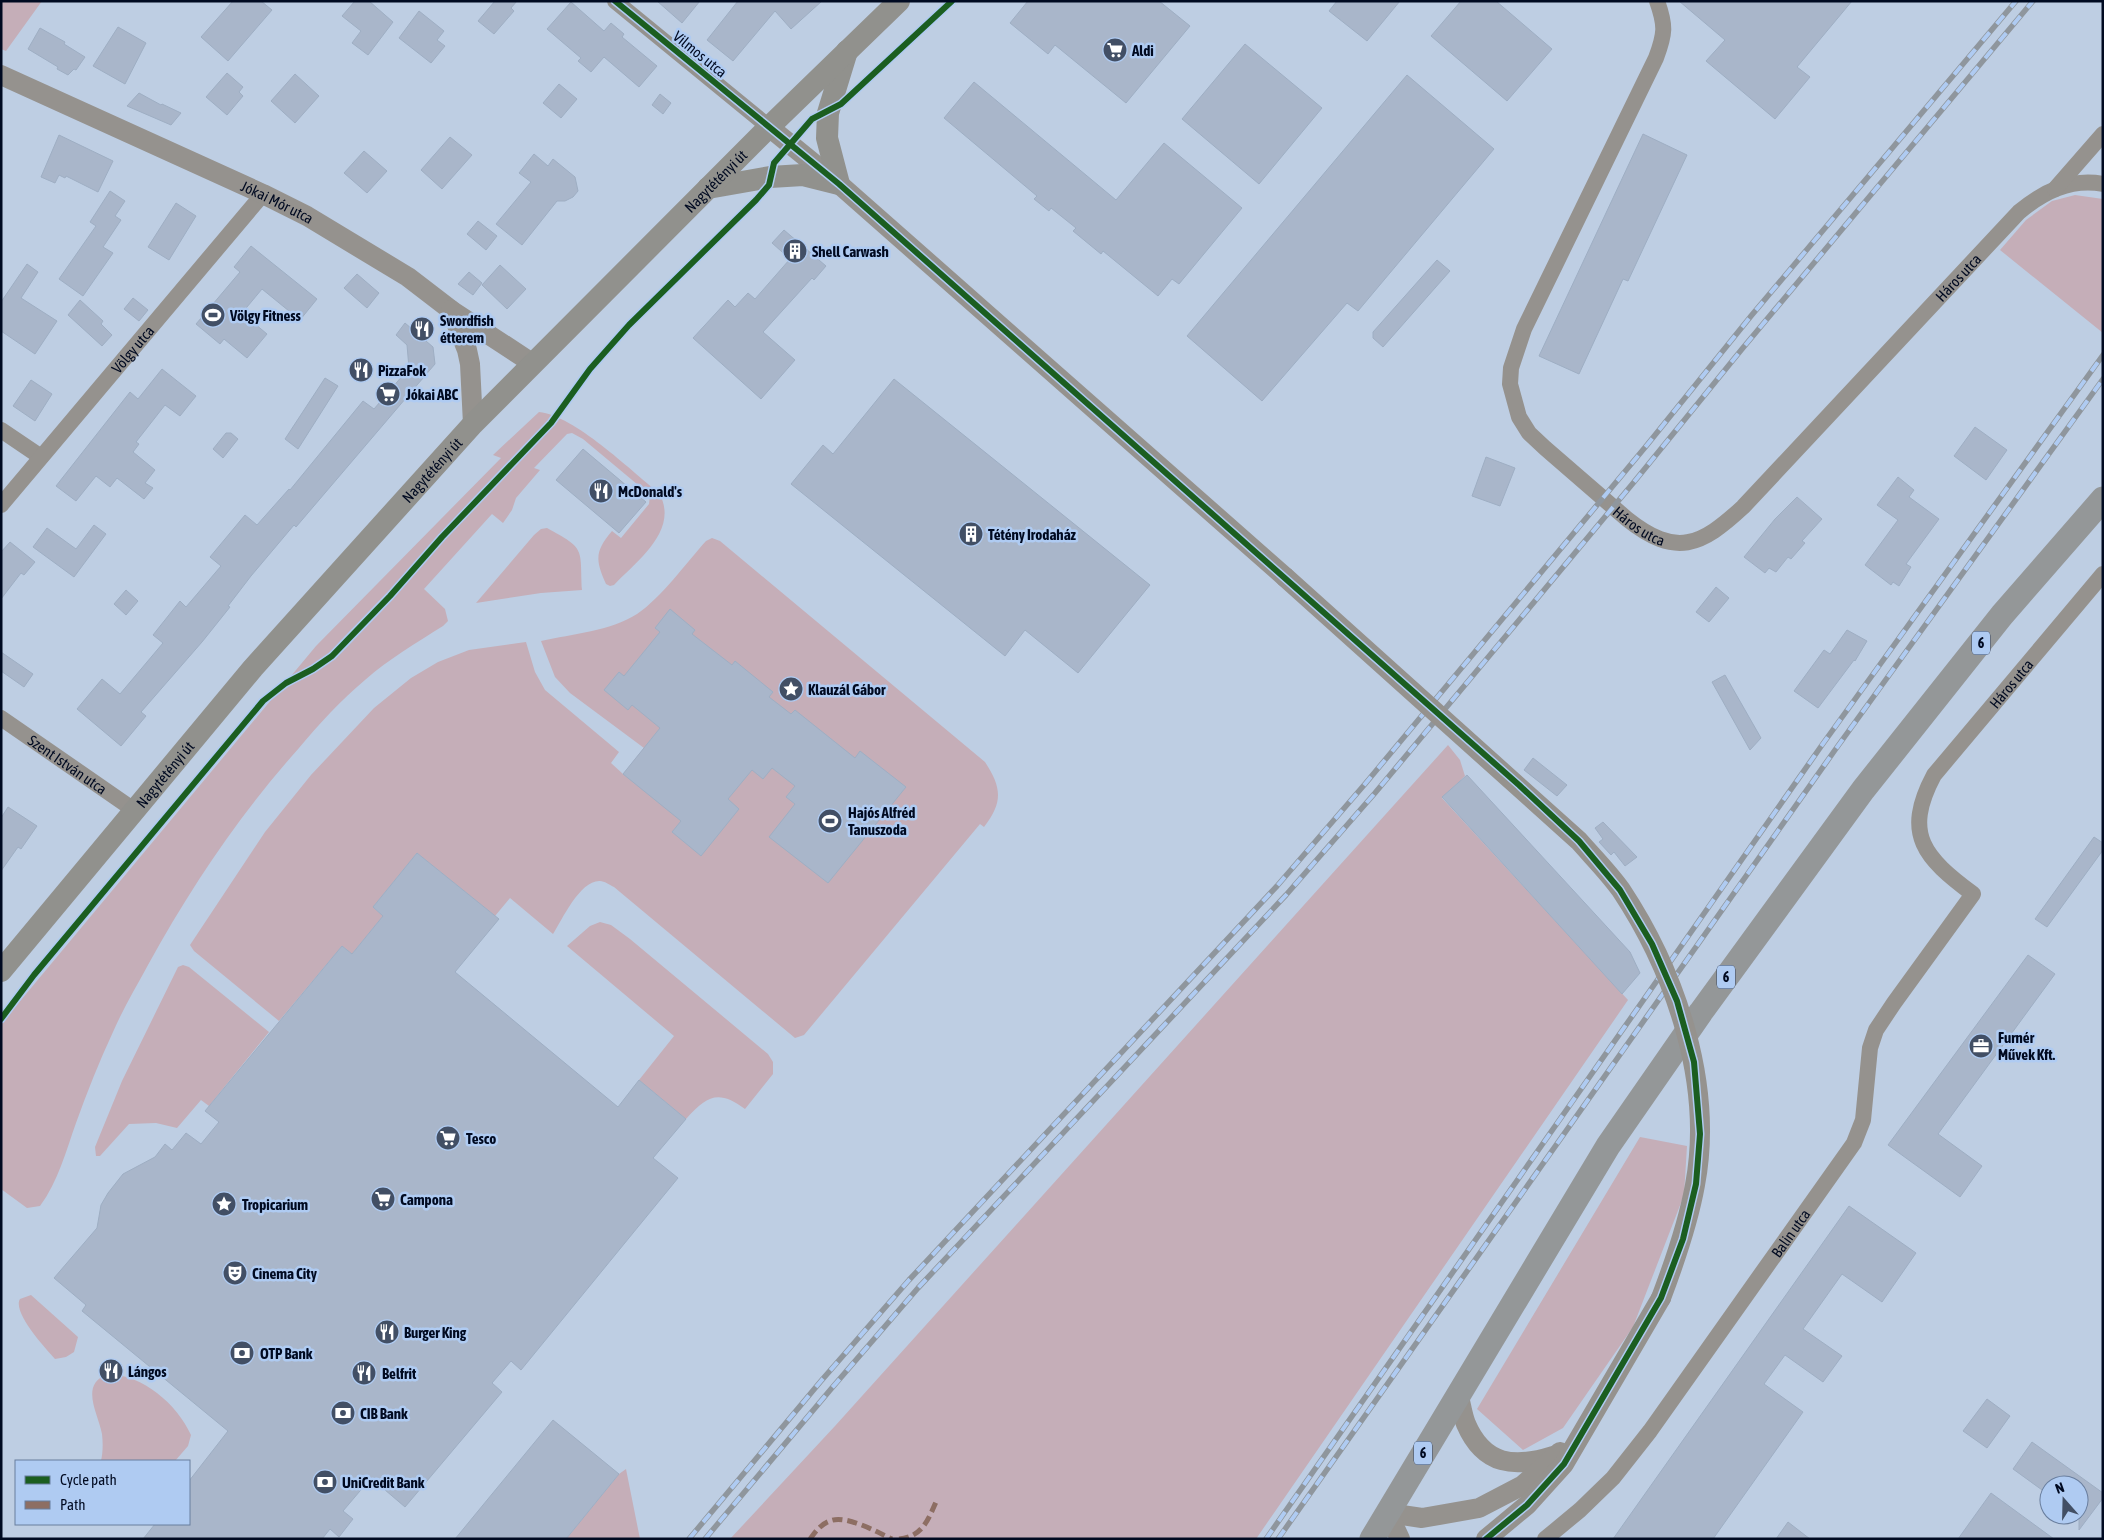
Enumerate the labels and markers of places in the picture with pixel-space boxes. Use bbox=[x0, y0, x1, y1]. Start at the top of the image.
supermarket icon: Aldi bbox=[1102, 37, 1128, 63]
place label: Aldi bbox=[1131, 42, 1154, 59]
building icon: Shell Carwash bbox=[782, 238, 808, 264]
place label: Shell Carwash bbox=[812, 243, 889, 260]
sports icon: Völgy Fitness bbox=[200, 302, 226, 328]
place label: Völgy Fitness bbox=[229, 307, 302, 324]
place label: Swordfish étterem bbox=[440, 312, 494, 346]
restaurant icon: Swordfish étterem bbox=[409, 316, 435, 342]
restaurant icon: PizzaFok bbox=[348, 357, 374, 383]
place label: PizzaFok bbox=[378, 362, 426, 379]
supermarket icon: Jókai ABC bbox=[375, 381, 401, 407]
place label: Jókai ABC bbox=[405, 386, 458, 403]
restaurant icon: McDonald's bbox=[588, 478, 614, 504]
place label: McDonald's bbox=[618, 483, 683, 500]
building icon: Tétény Irodaház bbox=[958, 521, 984, 547]
place label: Tétény Irodaház bbox=[988, 526, 1077, 543]
place icon: Klauzál Gábor bbox=[778, 676, 804, 702]
place label: Klauzál Gábor bbox=[808, 681, 886, 698]
place label: Hajós Alfréd Tanuszoda bbox=[848, 804, 915, 838]
sports icon: Hajós Alfréd Tanuszoda bbox=[817, 808, 843, 834]
place label: Furnér Művek Kft. bbox=[1998, 1029, 2056, 1063]
office icon: Furnér Művek Kft. bbox=[1968, 1033, 1994, 1059]
supermarket icon: Tesco bbox=[435, 1125, 461, 1151]
place label: Tesco bbox=[466, 1130, 496, 1147]
supermarket icon: Campona bbox=[370, 1186, 396, 1212]
place icon: Tropicarium bbox=[211, 1191, 237, 1217]
place label: Campona bbox=[400, 1191, 453, 1208]
place label: Tropicarium bbox=[242, 1196, 308, 1213]
theatre icon: Cinema City bbox=[222, 1260, 248, 1286]
place label: Cinema City bbox=[252, 1265, 318, 1282]
restaurant icon: Burger King bbox=[374, 1319, 400, 1345]
place label: Burger King bbox=[404, 1324, 467, 1341]
bank icon: OTP Bank bbox=[229, 1340, 255, 1366]
place label: OTP Bank bbox=[260, 1345, 313, 1362]
restaurant icon: Lángos bbox=[98, 1358, 124, 1384]
restaurant icon: Belfrit bbox=[351, 1360, 377, 1386]
place label: Lángos bbox=[128, 1363, 167, 1380]
place label: Belfrit bbox=[382, 1365, 417, 1382]
bank icon: CIB Bank bbox=[330, 1400, 356, 1426]
place label: CIB Bank bbox=[360, 1405, 408, 1422]
bank icon: UniCredit Bank bbox=[312, 1469, 338, 1495]
place label: UniCredit Bank bbox=[342, 1474, 425, 1491]

